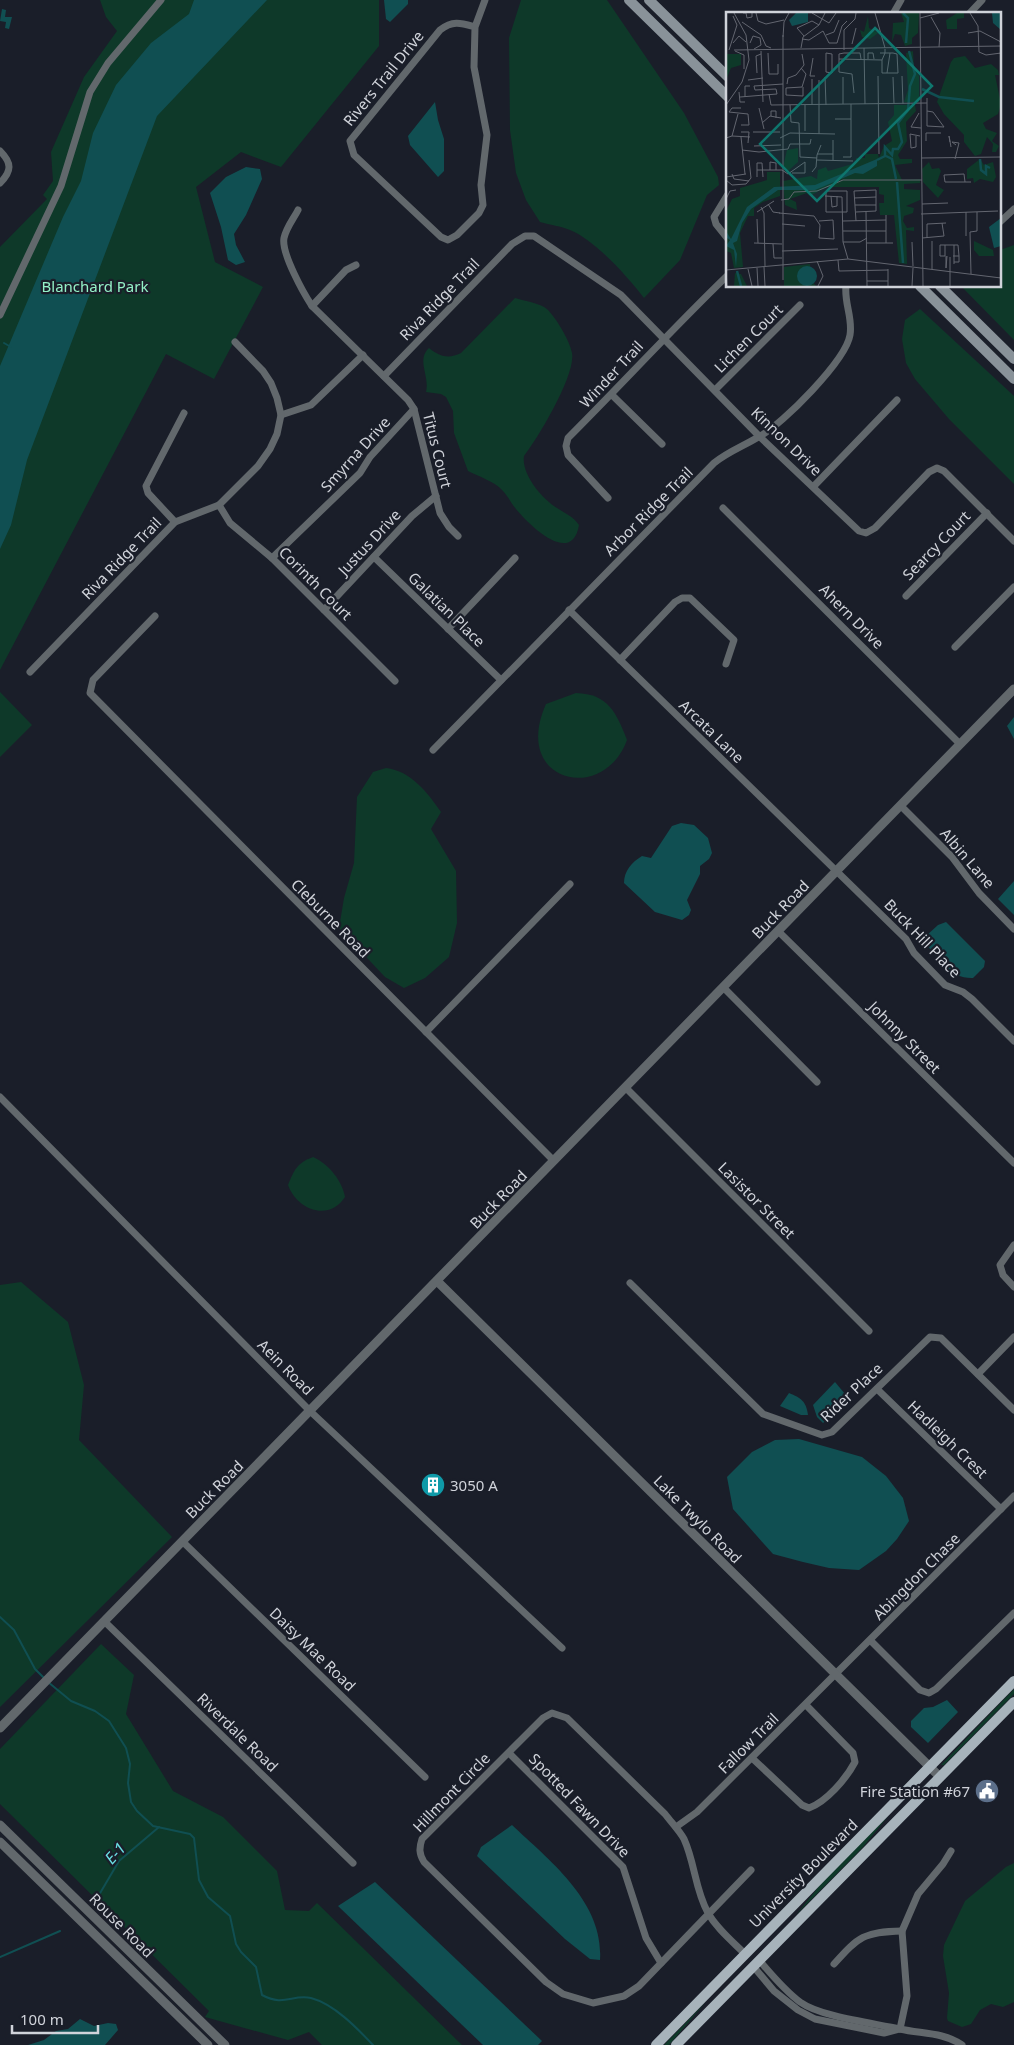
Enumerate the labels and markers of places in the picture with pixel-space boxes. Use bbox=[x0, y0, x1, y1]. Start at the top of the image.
building icon: 3050 A bbox=[420, 1472, 446, 1498]
place label: 3050 A bbox=[450, 1475, 498, 1495]
public building icon: Fire Station #67 bbox=[974, 1778, 1000, 1804]
place label: Fire Station #67 bbox=[860, 1781, 970, 1801]

